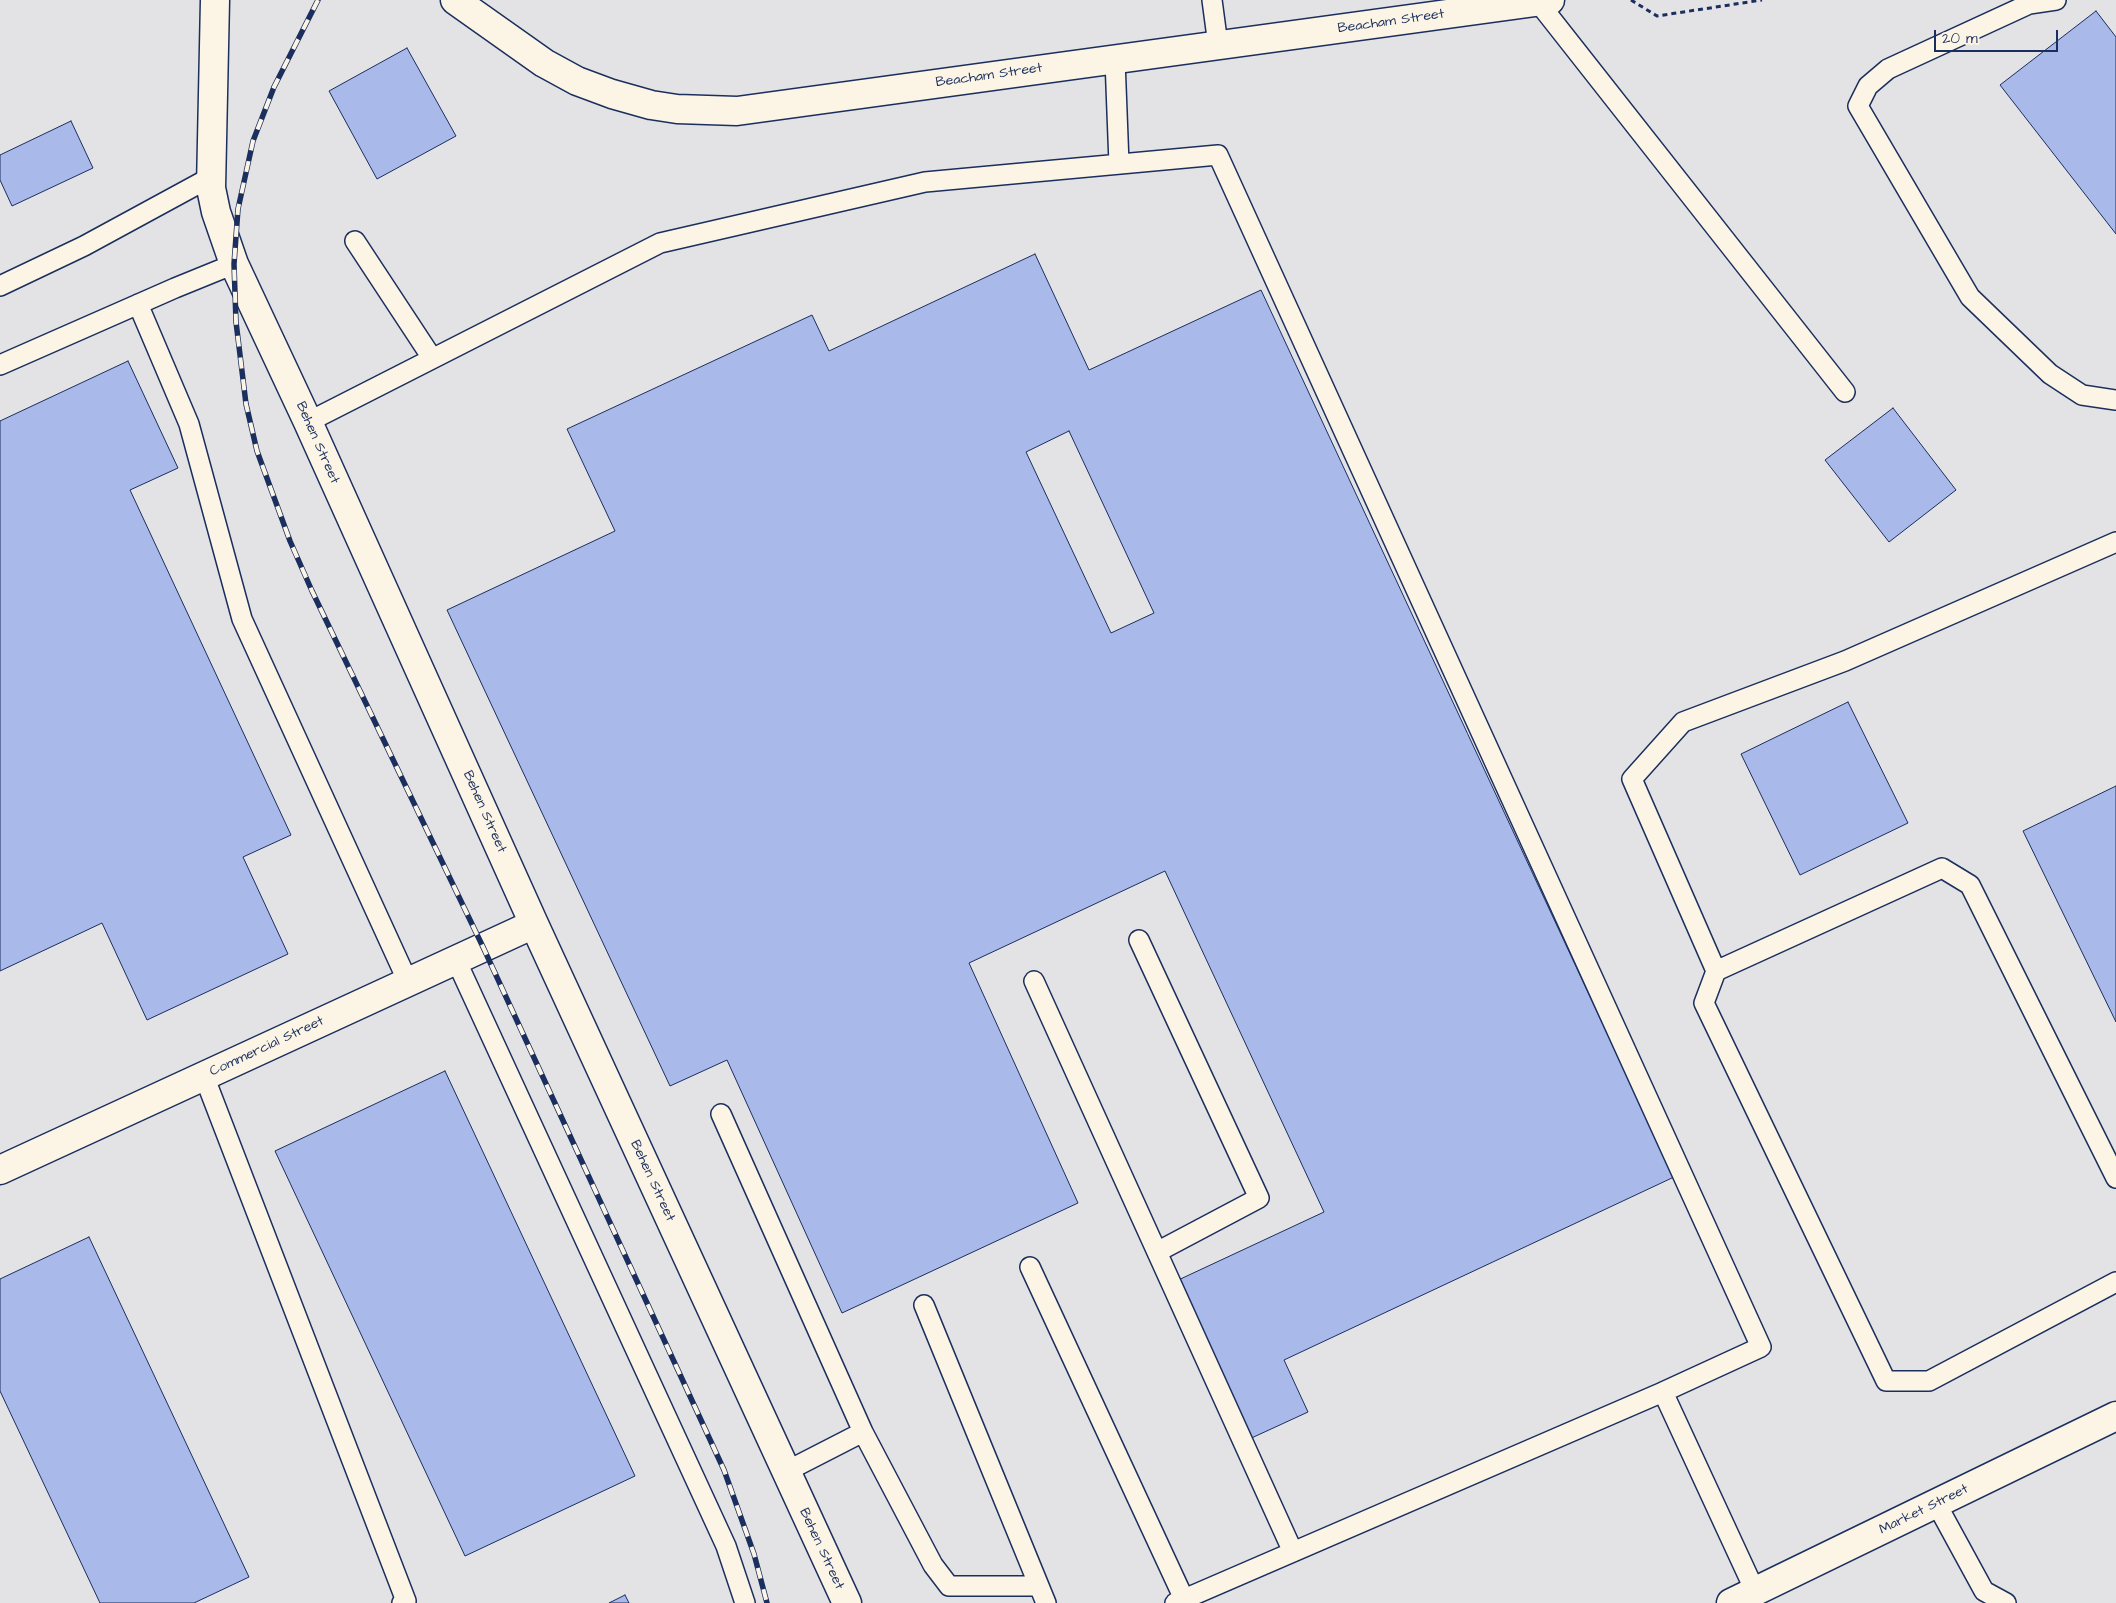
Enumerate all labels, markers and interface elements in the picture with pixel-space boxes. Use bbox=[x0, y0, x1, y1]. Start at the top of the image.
street label: Beacham Street bbox=[1337, 6, 1445, 38]
scale bar bbox=[1936, 20, 2060, 52]
text: 20 m bbox=[1942, 28, 1978, 49]
street label: Beacham Street bbox=[935, 60, 1043, 92]
street label: Behen Street bbox=[291, 399, 343, 487]
street label: Behen Street bbox=[458, 768, 510, 856]
street label: Commercial Street bbox=[207, 1013, 327, 1081]
street label: Behen Street bbox=[626, 1138, 678, 1224]
street label: Market Street bbox=[1877, 1481, 1971, 1539]
street label: Behen Street bbox=[795, 1506, 847, 1592]

